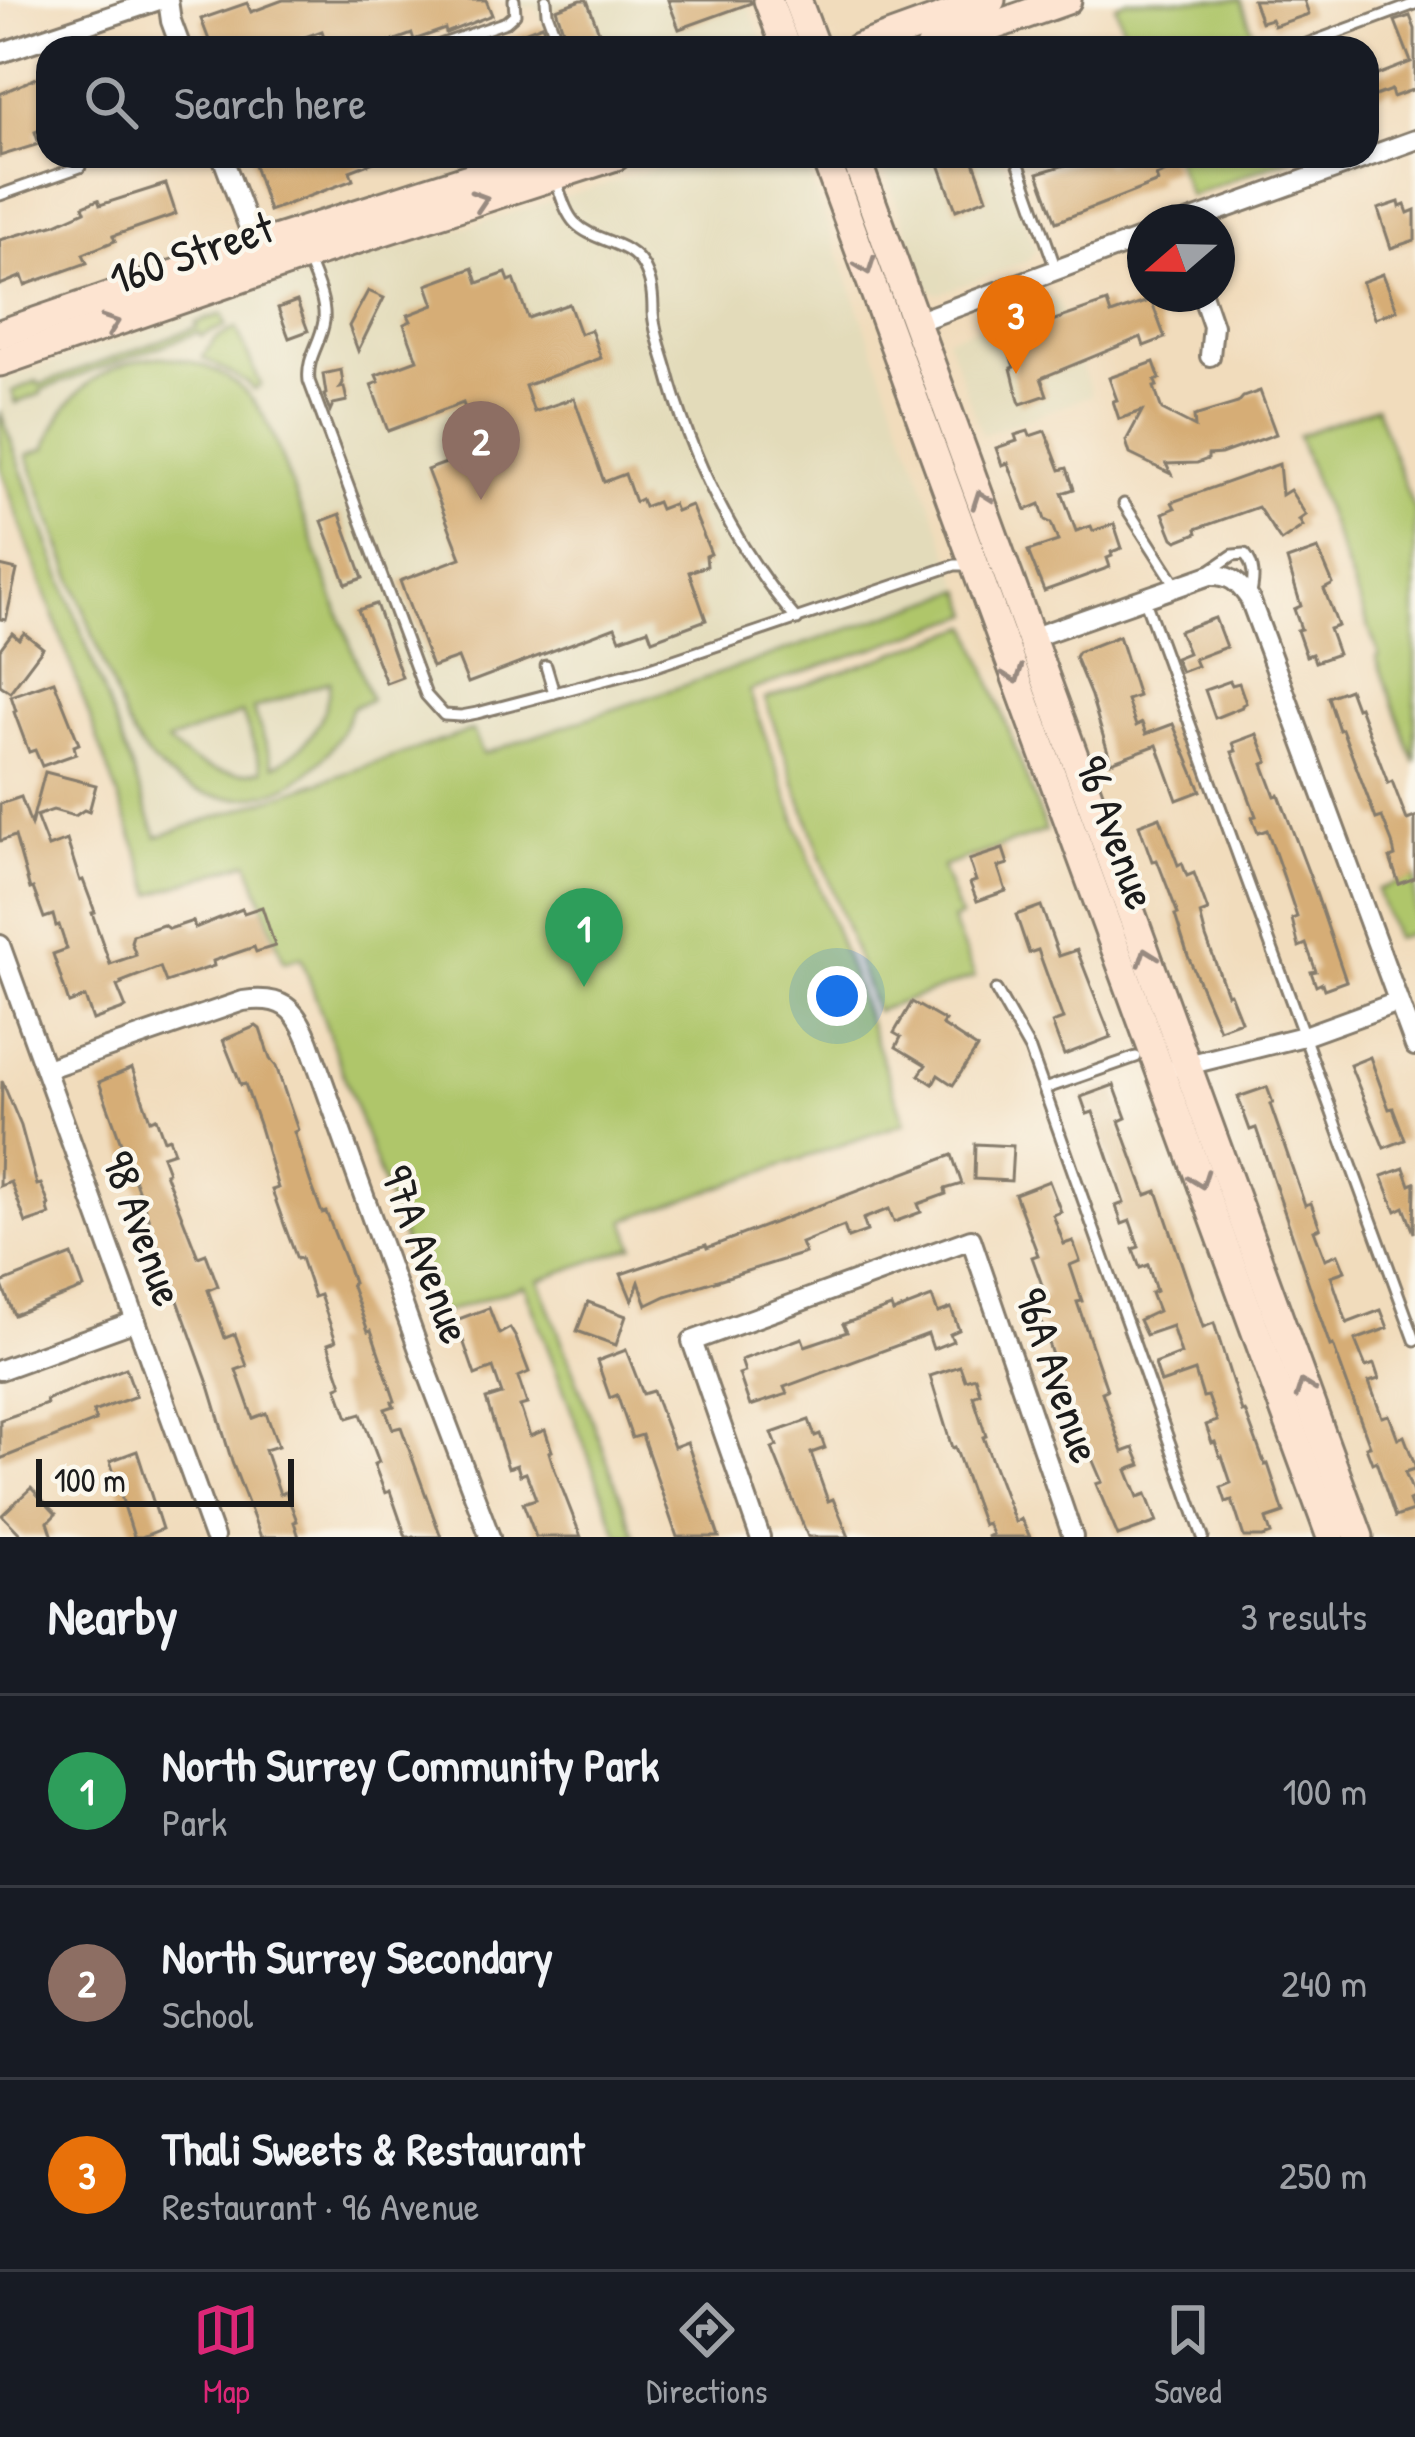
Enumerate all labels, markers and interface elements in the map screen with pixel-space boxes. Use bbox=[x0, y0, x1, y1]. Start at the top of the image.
search box bbox=[36, 36, 1379, 168]
icon: search bbox=[78, 69, 144, 135]
text: Search here bbox=[174, 72, 366, 133]
one-way arrow bbox=[469, 190, 490, 215]
street label: 160 Street bbox=[101, 195, 282, 308]
north arrow bbox=[1127, 204, 1235, 312]
one-way arrow bbox=[851, 254, 876, 275]
pin: 3 bbox=[977, 275, 1055, 374]
one-way arrow bbox=[99, 314, 120, 338]
pin: 2 bbox=[442, 401, 520, 500]
one-way arrow bbox=[970, 490, 995, 511]
one-way arrow bbox=[1000, 663, 1024, 684]
street label: 96 Avenue bbox=[1061, 747, 1173, 917]
pin: 1 bbox=[545, 888, 623, 987]
one-way arrow bbox=[1137, 947, 1161, 968]
your location bbox=[807, 966, 867, 1026]
street label: 98 Avenue bbox=[88, 1142, 200, 1314]
street label: 97A Avenue bbox=[367, 1157, 487, 1352]
one-way arrow bbox=[1186, 1168, 1211, 1189]
street label: 96A Avenue bbox=[1001, 1280, 1117, 1471]
one-way arrow bbox=[1294, 1378, 1319, 1399]
scale bar bbox=[36, 1453, 294, 1506]
text: 100 m bbox=[54, 1458, 126, 1502]
text: Nearby bbox=[48, 1581, 178, 1650]
text: 3 results bbox=[1241, 1589, 1367, 1642]
text: North Surrey Community Park bbox=[162, 1734, 659, 1795]
text: 1 bbox=[80, 1764, 94, 1817]
text: 100 m bbox=[1282, 1764, 1367, 1817]
text: Park bbox=[162, 1795, 227, 1848]
text: North Surrey Secondary bbox=[162, 1926, 553, 1987]
text: 2 bbox=[78, 1956, 96, 2009]
text: 240 m bbox=[1281, 1956, 1367, 2009]
text: School bbox=[162, 1987, 253, 2040]
text: Thali Sweets & Restaurant bbox=[162, 2118, 584, 2179]
text: 3 bbox=[78, 2148, 96, 2201]
text: 250 m bbox=[1279, 2148, 1367, 2201]
text: Restaurant · 96 Avenue bbox=[162, 2179, 479, 2232]
tab: Map bbox=[193, 2297, 259, 2413]
tab: Directions bbox=[646, 2297, 768, 2413]
tab: Saved bbox=[1154, 2297, 1222, 2413]

